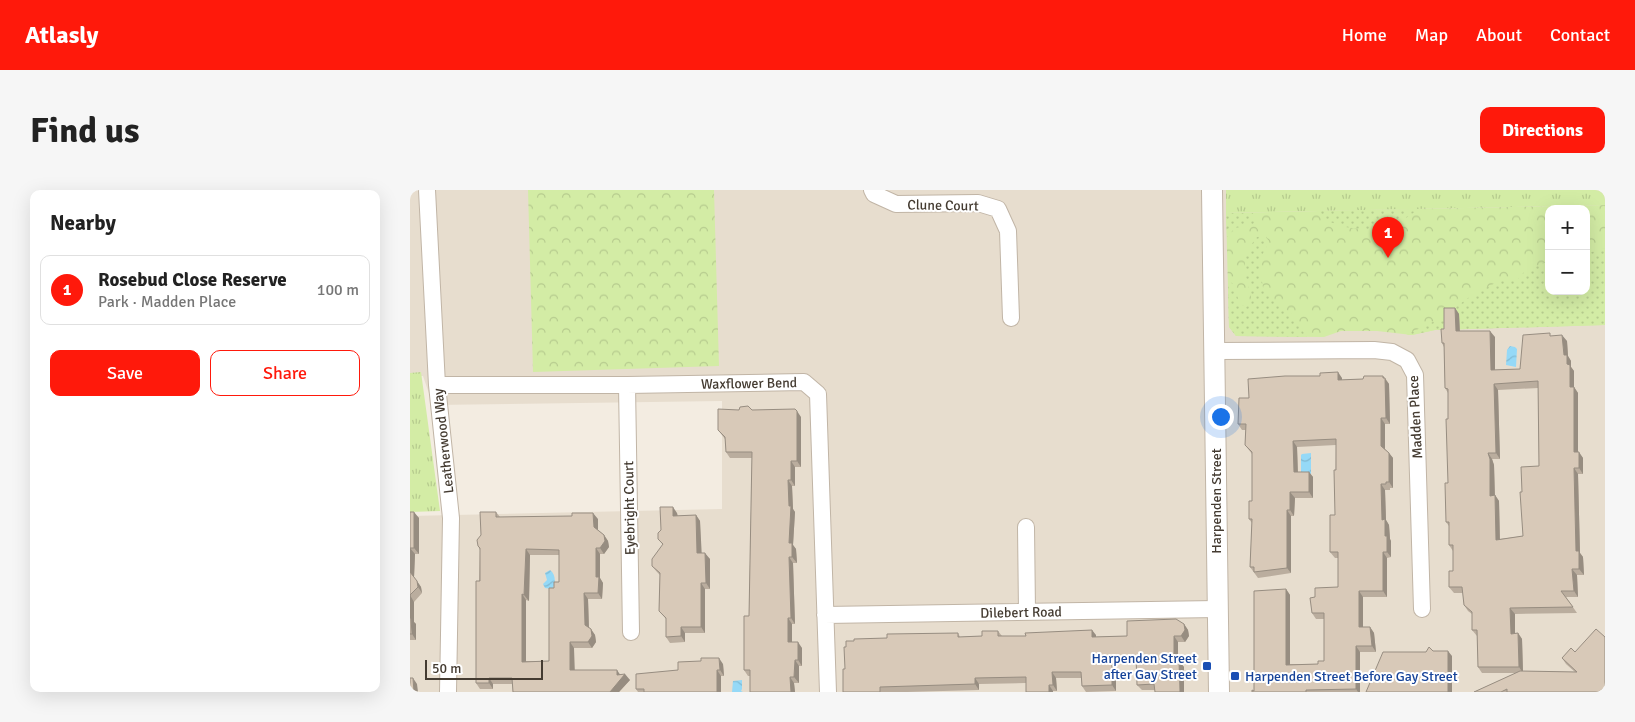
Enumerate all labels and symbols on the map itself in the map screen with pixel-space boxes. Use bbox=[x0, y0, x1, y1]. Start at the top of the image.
street label: Clune Court bbox=[907, 196, 979, 215]
pin: 1 bbox=[1372, 217, 1404, 258]
street label: Waxflower Bend bbox=[701, 374, 797, 393]
street label: Madden Place bbox=[1405, 375, 1426, 459]
street label: Leatherwood Way bbox=[429, 387, 457, 494]
your location bbox=[1208, 404, 1234, 430]
street label: Harpenden Street bbox=[1208, 448, 1225, 554]
street label: Eyebright Court bbox=[620, 461, 639, 555]
street label: Dilebert Road bbox=[980, 603, 1062, 622]
place label: Harpenden Street after Gay Street bbox=[1092, 650, 1197, 683]
scale bar bbox=[425, 657, 542, 680]
marker: Harpenden Street after Gay Street bbox=[1201, 660, 1213, 672]
place label: Harpenden Street Before Gay Street bbox=[1245, 668, 1458, 685]
marker: Harpenden Street Before Gay Street bbox=[1229, 670, 1241, 682]

